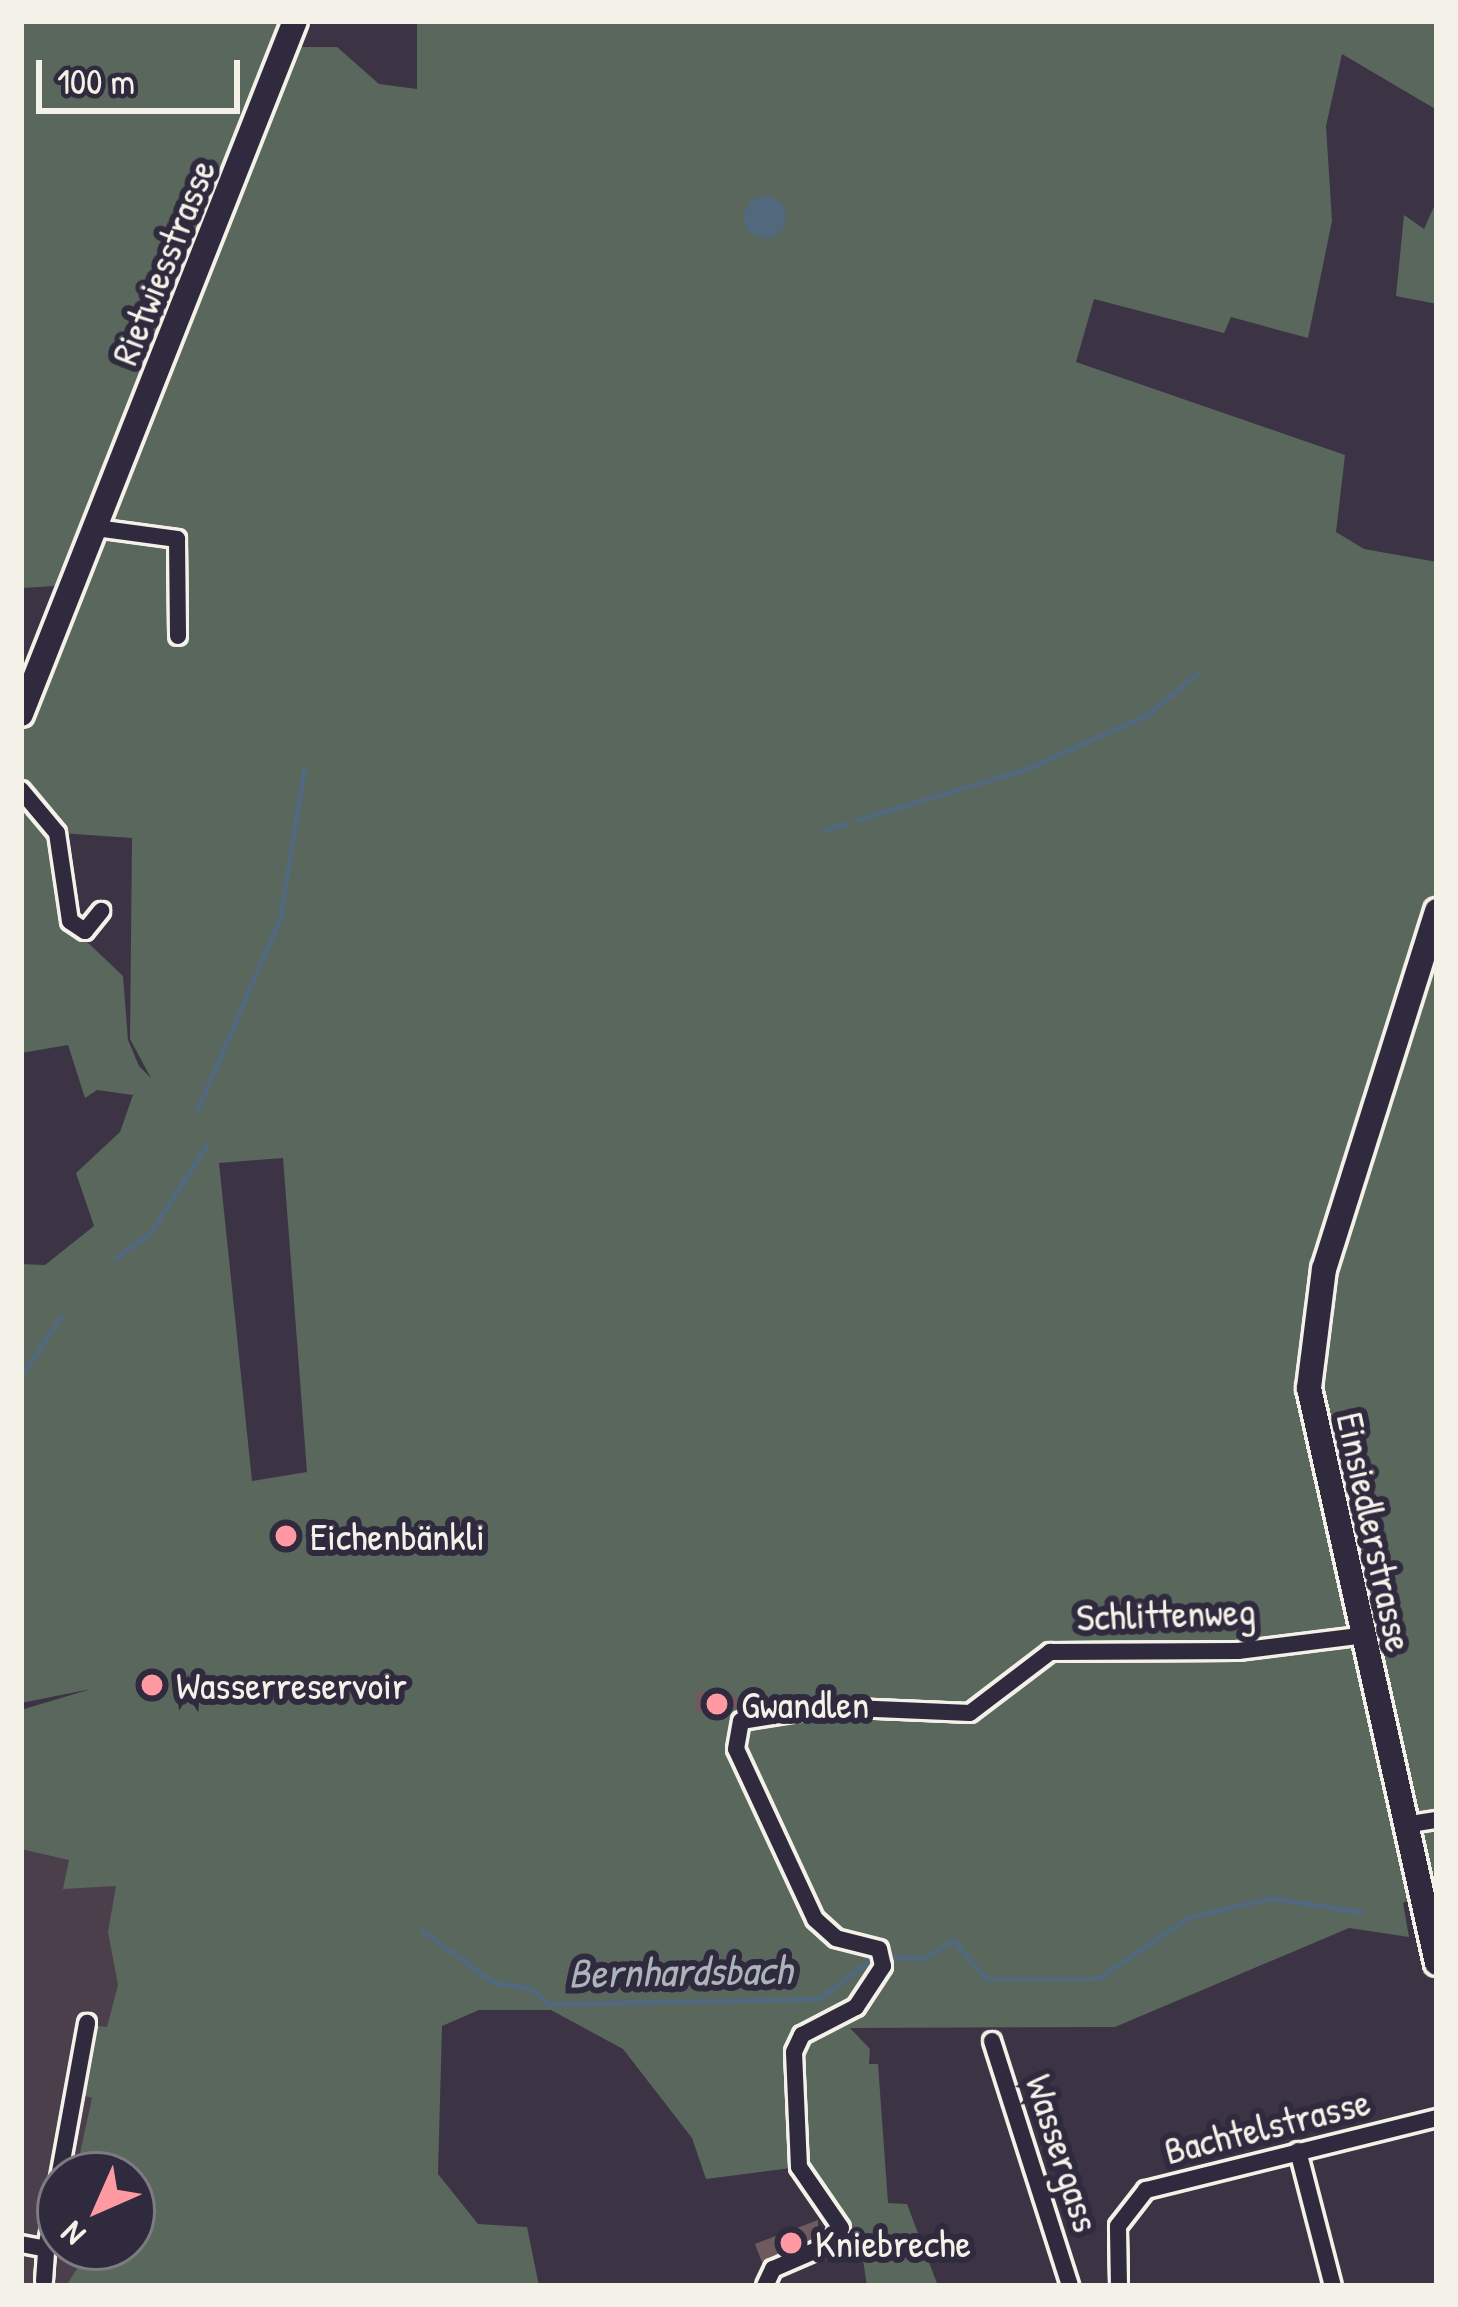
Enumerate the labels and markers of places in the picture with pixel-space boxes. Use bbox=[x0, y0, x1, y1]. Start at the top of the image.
place label: Eichenbänkli bbox=[310, 1513, 485, 1559]
marker: Eichenbänkli bbox=[273, 1523, 299, 1549]
place label: Wasserreservoir bbox=[176, 1662, 407, 1708]
marker: Wasserreservoir bbox=[139, 1672, 165, 1698]
place label: Gwandlen bbox=[741, 1681, 869, 1727]
marker: Gwandlen bbox=[704, 1691, 730, 1717]
place label: Kniebreche bbox=[815, 2220, 971, 2266]
marker: Kniebreche bbox=[778, 2230, 804, 2256]

